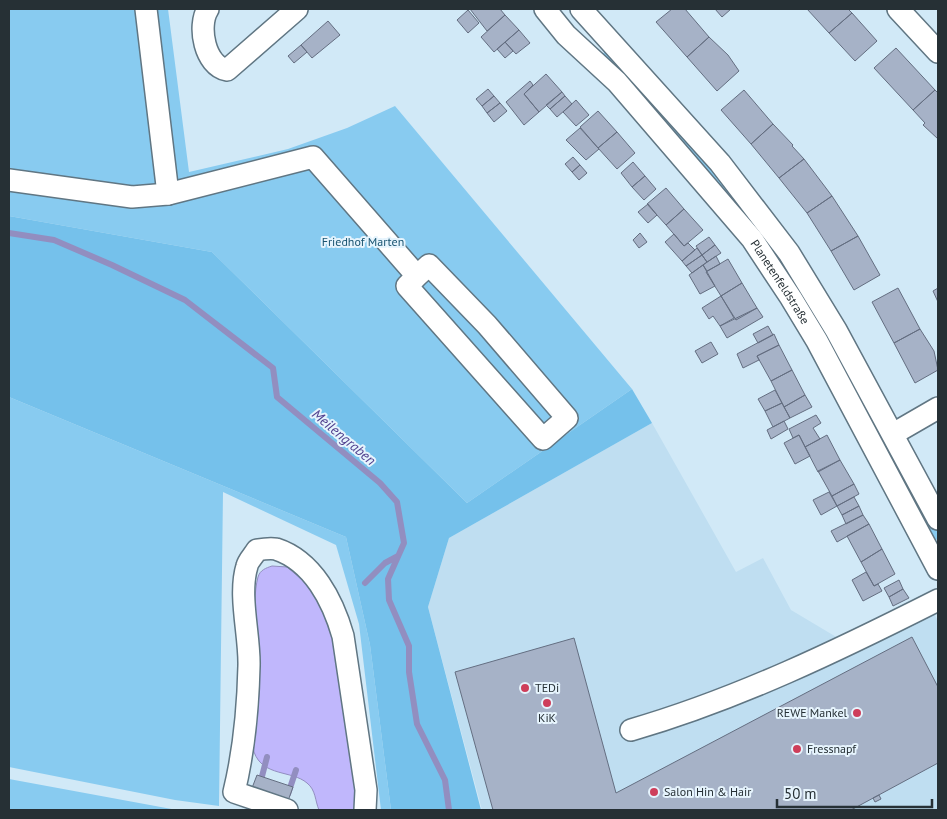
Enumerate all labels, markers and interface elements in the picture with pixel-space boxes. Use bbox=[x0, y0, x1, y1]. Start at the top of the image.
park label: Friedhof Marten bbox=[322, 234, 404, 249]
street label: Planetenfeldstraße bbox=[747, 237, 813, 327]
water label: Meilengraben bbox=[308, 405, 380, 469]
place label: TEDi bbox=[535, 680, 559, 695]
marker: TEDi bbox=[519, 682, 531, 694]
marker: KiK bbox=[541, 697, 553, 709]
place label: REWE Mankel bbox=[777, 705, 847, 720]
marker: REWE Mankel bbox=[851, 707, 863, 719]
place label: KiK bbox=[538, 710, 556, 725]
place label: Fressnapf bbox=[807, 741, 857, 756]
marker: Fressnapf bbox=[791, 743, 803, 755]
scale bar bbox=[777, 776, 932, 808]
place label: Salon Hin & Hair bbox=[664, 784, 751, 799]
text: 50 m bbox=[784, 784, 817, 803]
marker: Salon Hin & Hair bbox=[648, 786, 660, 798]

